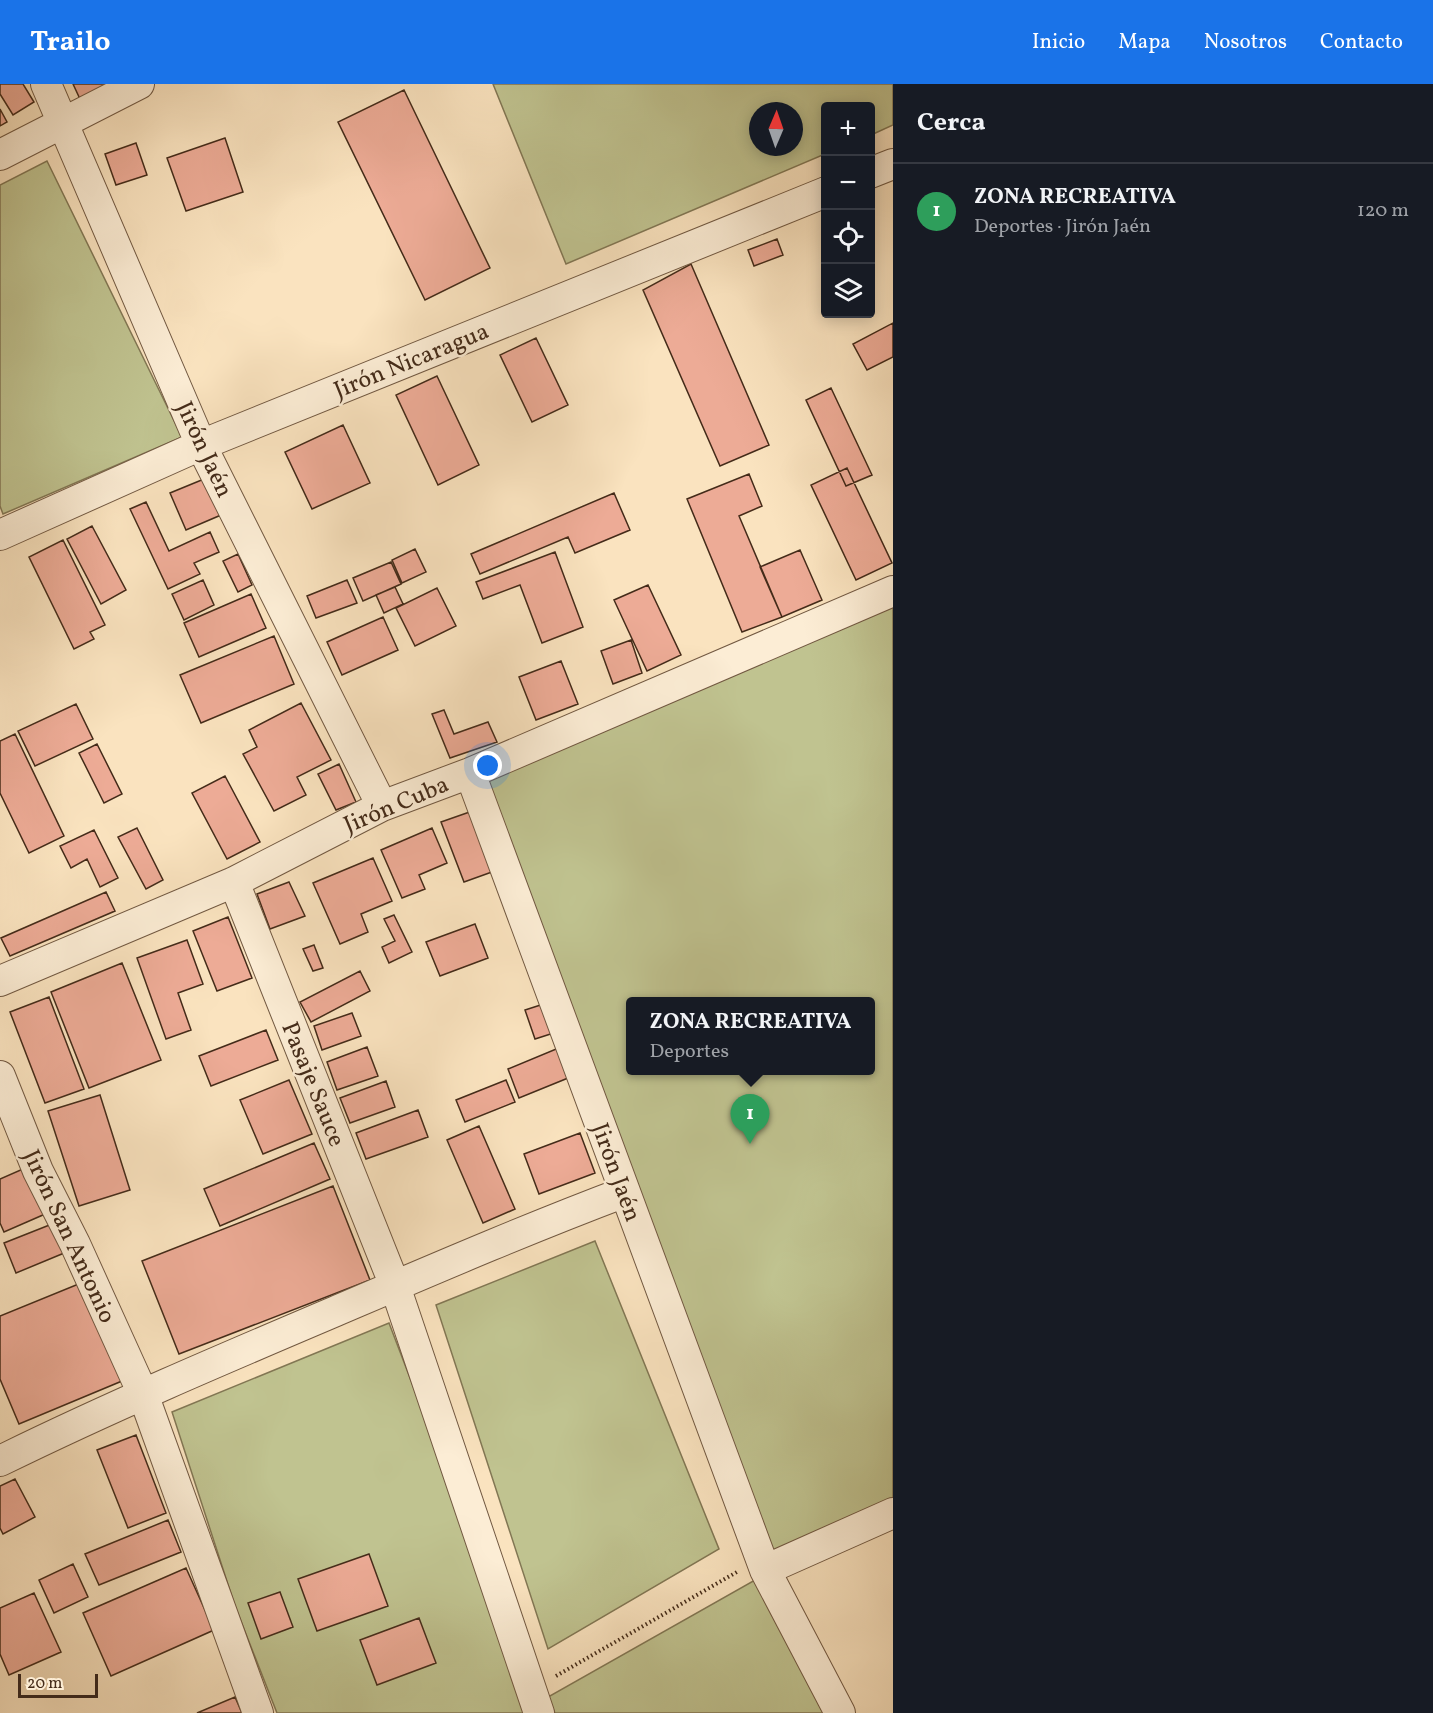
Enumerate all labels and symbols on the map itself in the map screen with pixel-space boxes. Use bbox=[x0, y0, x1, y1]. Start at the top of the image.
north arrow bbox=[749, 102, 803, 156]
street label: Jirón Nicaragua bbox=[329, 315, 494, 408]
street label: Jirón Jaén bbox=[166, 396, 240, 504]
your location bbox=[473, 751, 502, 780]
street label: Jirón Cuba bbox=[339, 768, 455, 843]
street label: Pasaje Sauce bbox=[272, 1017, 353, 1152]
pin: 1 bbox=[730, 1094, 770, 1144]
street label: Jirón Jaén bbox=[582, 1119, 649, 1227]
street label: Jirón San Antonio bbox=[13, 1145, 123, 1329]
scale bar bbox=[18, 1671, 98, 1698]

